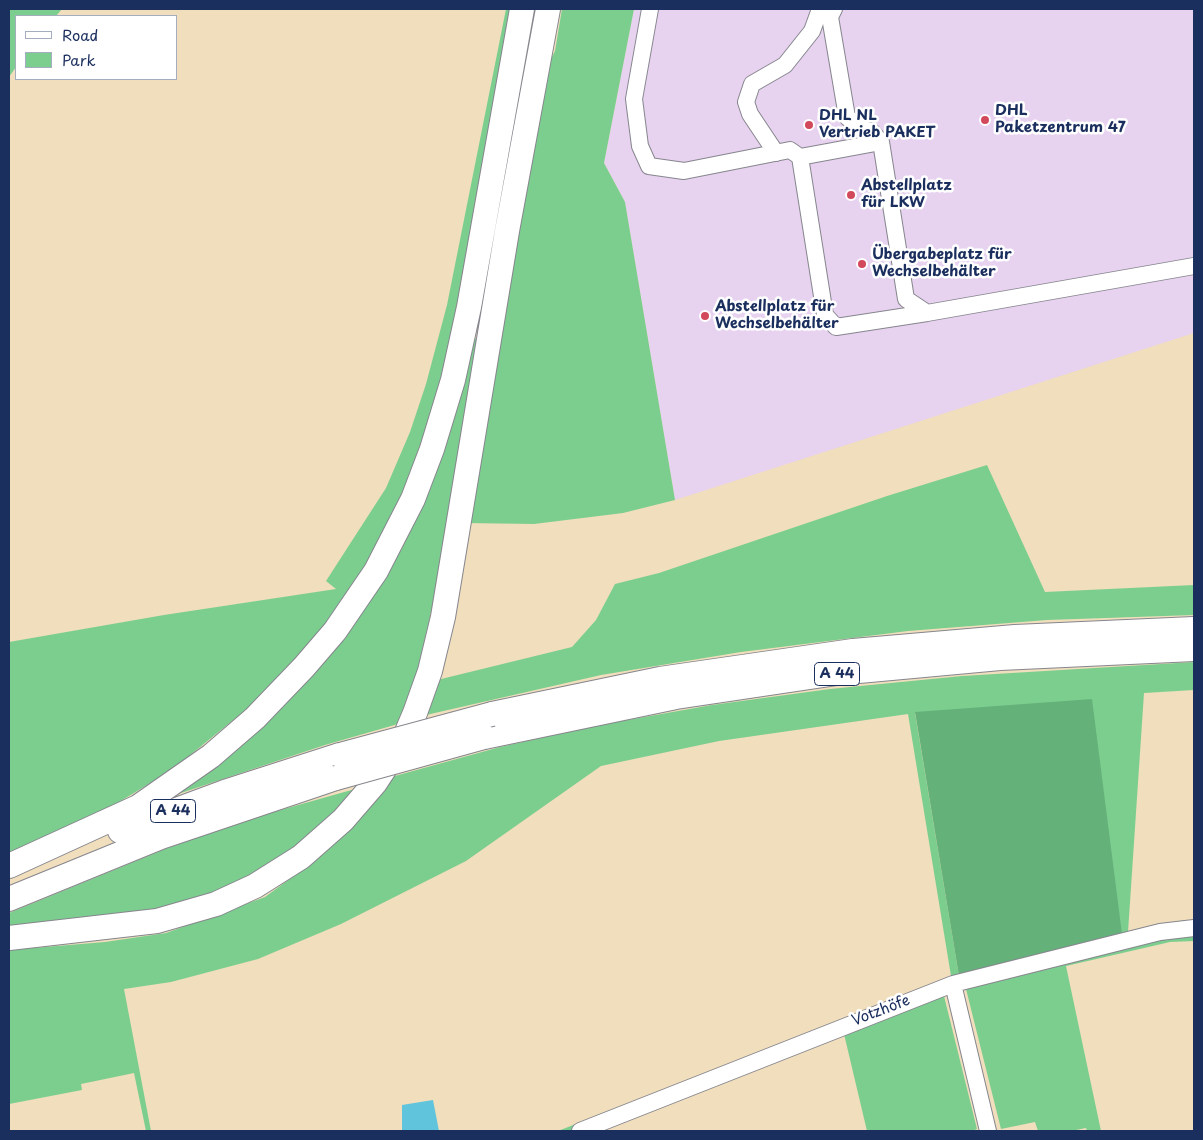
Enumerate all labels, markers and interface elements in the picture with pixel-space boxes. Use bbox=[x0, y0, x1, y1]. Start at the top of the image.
legend bbox=[15, 15, 178, 80]
text: Road bbox=[62, 23, 98, 46]
text: Park bbox=[62, 48, 96, 71]
place label: DHL Paketzentrum 47 bbox=[995, 102, 1126, 137]
place label: DHL NL Vertrieb PAKET bbox=[819, 107, 936, 142]
marker: DHL Paketzentrum 47 bbox=[979, 114, 991, 126]
marker: DHL NL Vertrieb PAKET bbox=[803, 119, 815, 131]
place label: Abstellplatz für LKW bbox=[861, 177, 952, 212]
marker: Abstellplatz für LKW bbox=[845, 189, 857, 201]
place label: Übergabeplatz für Wechselbehälter bbox=[872, 246, 1012, 281]
marker: Übergabeplatz für Wechselbehälter bbox=[856, 258, 868, 270]
place label: Abstellplatz für Wechselbehälter bbox=[715, 298, 839, 333]
marker: Abstellplatz für Wechselbehälter bbox=[699, 310, 711, 322]
road number: A 44 bbox=[814, 662, 860, 686]
road number: A 44 bbox=[150, 799, 196, 822]
street label: Votzhöfe bbox=[849, 992, 913, 1030]

